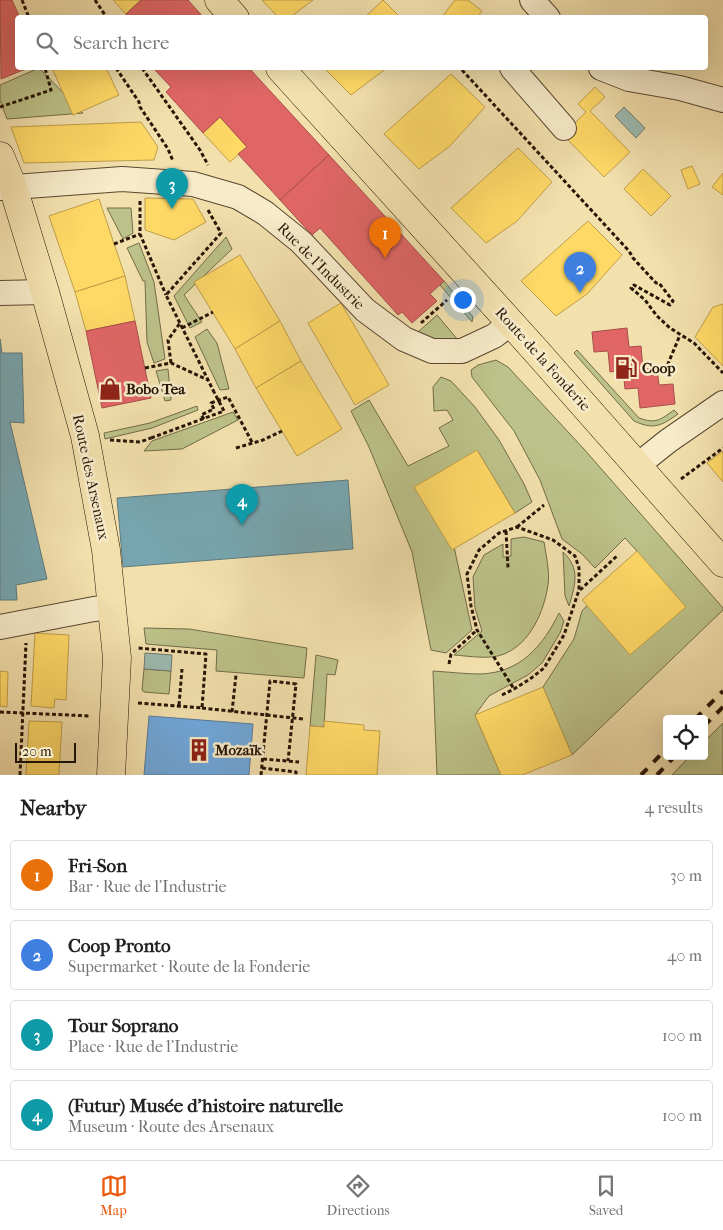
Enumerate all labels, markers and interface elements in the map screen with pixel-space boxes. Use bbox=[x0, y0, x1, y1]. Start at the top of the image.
search box bbox=[15, 15, 708, 70]
icon: search bbox=[33, 29, 61, 57]
text: Search here bbox=[73, 32, 169, 54]
pin: 3 bbox=[156, 168, 188, 209]
pin: 1 bbox=[369, 217, 401, 258]
street label: Rue de l'Industrie bbox=[274, 219, 369, 314]
pin: 2 bbox=[564, 252, 596, 293]
your location bbox=[450, 287, 476, 313]
street label: Route de la Fonderie bbox=[492, 303, 595, 415]
fuel station icon: Coop bbox=[613, 355, 639, 381]
place label: Coop bbox=[642, 359, 675, 377]
shop icon: Bobo Tea bbox=[97, 376, 123, 402]
place label: Bobo Tea bbox=[126, 380, 186, 398]
street label: Route des Arsenaux bbox=[69, 413, 113, 542]
pin: 4 bbox=[226, 484, 258, 525]
map controls bbox=[663, 715, 708, 760]
button: locate bbox=[663, 715, 708, 760]
building icon: Mozaïk bbox=[186, 737, 212, 763]
scale bar bbox=[15, 740, 76, 763]
place label: Mozaïk bbox=[214, 741, 263, 759]
text: 20 m bbox=[22, 743, 52, 760]
text: Nearby bbox=[20, 796, 86, 820]
text: 4 results bbox=[645, 798, 703, 817]
text: Fri-Son bbox=[68, 855, 127, 877]
text: 1 bbox=[34, 866, 40, 885]
text: 30 m bbox=[670, 866, 702, 885]
text: Bar · Rue de l'Industrie bbox=[68, 877, 226, 896]
text: Coop Pronto bbox=[68, 935, 171, 957]
text: 2 bbox=[33, 946, 41, 965]
text: 40 m bbox=[667, 946, 702, 965]
text: Supermarket · Route de la Fonderie bbox=[68, 957, 310, 976]
text: Tour Soprano bbox=[68, 1015, 179, 1037]
text: 3 bbox=[34, 1026, 40, 1045]
text: 100 m bbox=[662, 1026, 702, 1045]
text: Place · Rue de l'Industrie bbox=[68, 1037, 238, 1056]
text: (Futur) Musée d'histoire naturelle bbox=[68, 1095, 343, 1117]
text: 4 bbox=[32, 1106, 42, 1125]
text: 100 m bbox=[662, 1106, 702, 1125]
text: Museum · Route des Arsenaux bbox=[68, 1117, 274, 1136]
tab: Map bbox=[100, 1172, 128, 1219]
tab: Directions bbox=[327, 1172, 390, 1219]
tab: Saved bbox=[589, 1172, 623, 1219]

